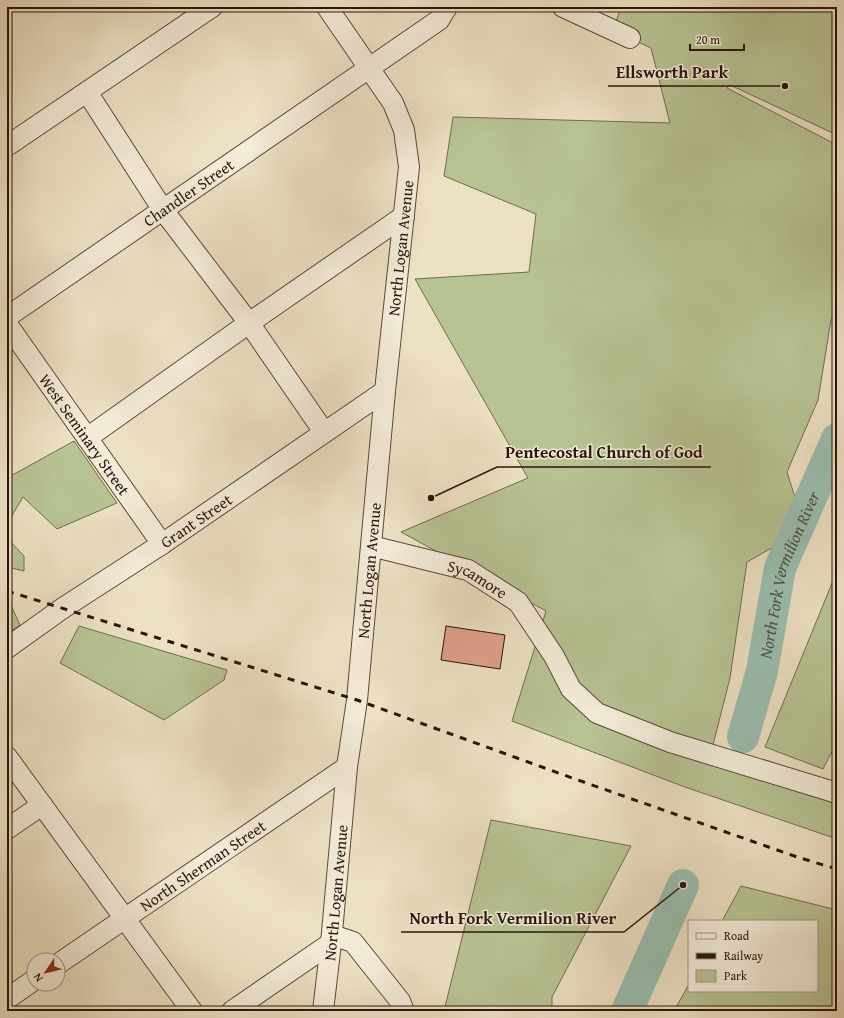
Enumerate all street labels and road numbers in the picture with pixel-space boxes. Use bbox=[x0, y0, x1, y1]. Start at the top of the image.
street label: Chandler Street bbox=[138, 152, 239, 232]
street label: North Logan Avenue bbox=[381, 179, 420, 317]
street label: West Seminary Street bbox=[33, 369, 136, 500]
street label: Grant Street bbox=[155, 487, 237, 554]
street label: North Logan Avenue bbox=[351, 501, 387, 640]
street label: Sycamore bbox=[445, 553, 512, 604]
street label: North Sherman Street bbox=[135, 814, 271, 917]
street label: North Logan Avenue bbox=[317, 824, 354, 962]

